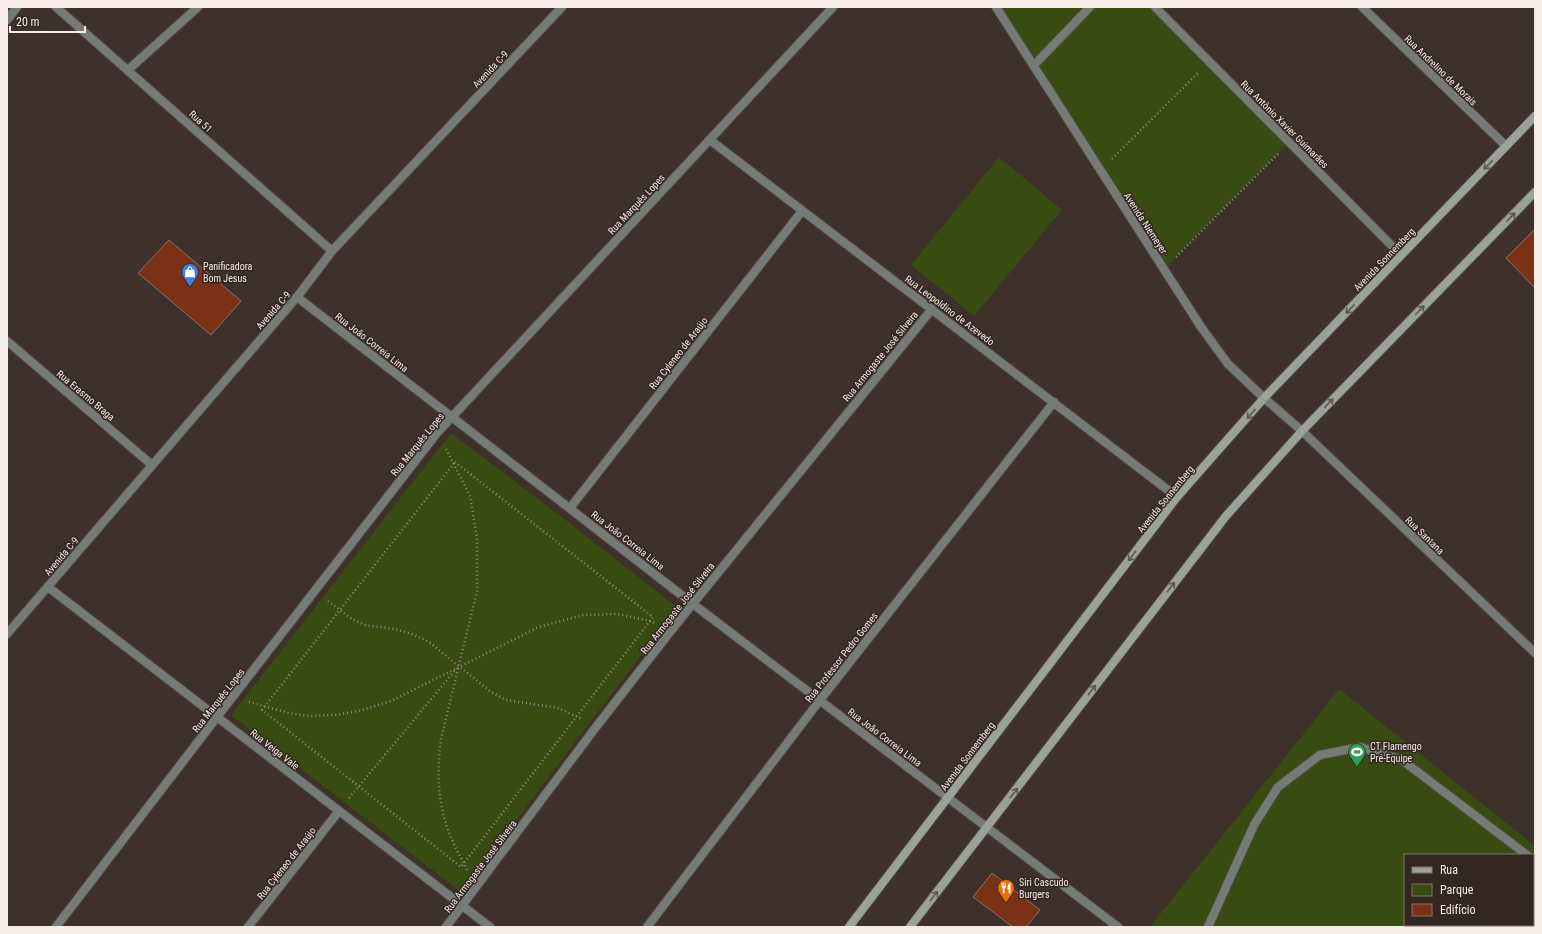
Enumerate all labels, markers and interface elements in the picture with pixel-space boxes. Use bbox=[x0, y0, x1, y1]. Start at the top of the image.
scale bar bbox=[10, 8, 85, 34]
text: 20 m bbox=[16, 15, 40, 29]
street label: Rua Andrelino de Morais bbox=[1402, 33, 1479, 108]
street label: Avenida C-9 bbox=[470, 48, 510, 90]
street label: Rua Antônio Xavier Guimarães bbox=[1239, 78, 1331, 171]
street label: Rua 51 bbox=[187, 108, 214, 135]
one-way arrow bbox=[1483, 160, 1493, 170]
street label: Rua Marquês Lopes bbox=[606, 172, 667, 237]
street label: Avenida Niemeyer bbox=[1122, 191, 1169, 256]
one-way arrow bbox=[1506, 212, 1516, 222]
street label: Avenida Sonnemberg bbox=[1351, 226, 1417, 293]
place label: Panificadora Bom Jesus bbox=[203, 261, 253, 284]
shop icon: Panificadora Bom Jesus bbox=[180, 262, 200, 287]
street label: Rua Leopoldino de Azevedo bbox=[903, 273, 997, 348]
street label: Avenida C-9 bbox=[254, 289, 293, 332]
one-way arrow bbox=[1345, 304, 1355, 314]
one-way arrow bbox=[1415, 305, 1425, 315]
street label: Rua Armogaste José Silveira bbox=[841, 309, 920, 404]
street label: Rua João Correia Lima bbox=[333, 311, 410, 374]
street label: Rua Cyleneo de Araújo bbox=[647, 315, 710, 392]
street label: Rua Erasmo Braga bbox=[55, 368, 117, 423]
one-way arrow bbox=[1324, 398, 1334, 408]
one-way arrow bbox=[1247, 408, 1256, 418]
street label: Rua Marquês Lopes bbox=[389, 410, 446, 478]
street label: Avenida Sonnemberg bbox=[1135, 463, 1196, 535]
street label: Rua João Correia Lima bbox=[589, 509, 666, 572]
street label: Rua Santana bbox=[1403, 514, 1446, 557]
street label: Avenida C-9 bbox=[42, 535, 81, 578]
one-way arrow bbox=[1128, 551, 1136, 562]
street label: Rua Armogaste José Silveira bbox=[638, 560, 717, 656]
one-way arrow bbox=[1167, 581, 1176, 592]
street label: Rua Professor Pedro Gomes bbox=[803, 610, 880, 704]
street label: Rua Marquês Lopes bbox=[190, 666, 247, 734]
one-way arrow bbox=[1088, 685, 1097, 696]
street label: Rua João Correia Lima bbox=[846, 706, 924, 769]
street label: Avenida Sonnemberg bbox=[938, 720, 997, 793]
street label: Rua Veiga Vale bbox=[248, 727, 301, 772]
place label: CT Flamengo Pré-Equipe bbox=[1370, 741, 1422, 764]
sports icon: CT Flamengo Pré-Equipe bbox=[1347, 742, 1367, 767]
one-way arrow bbox=[1009, 788, 1018, 799]
street label: Rua Armogaste José Silveira bbox=[442, 818, 519, 915]
street label: Rua Cyleneo de Araújo bbox=[255, 825, 318, 902]
legend bbox=[1404, 854, 1534, 926]
text: Rua bbox=[1440, 863, 1458, 877]
place label: Siri Cascudo Burgers bbox=[1019, 877, 1069, 900]
restaurant icon: Siri Cascudo Burgers bbox=[996, 878, 1016, 903]
text: Parque bbox=[1440, 883, 1474, 897]
one-way arrow bbox=[930, 891, 938, 902]
text: Edifício bbox=[1440, 903, 1476, 917]

